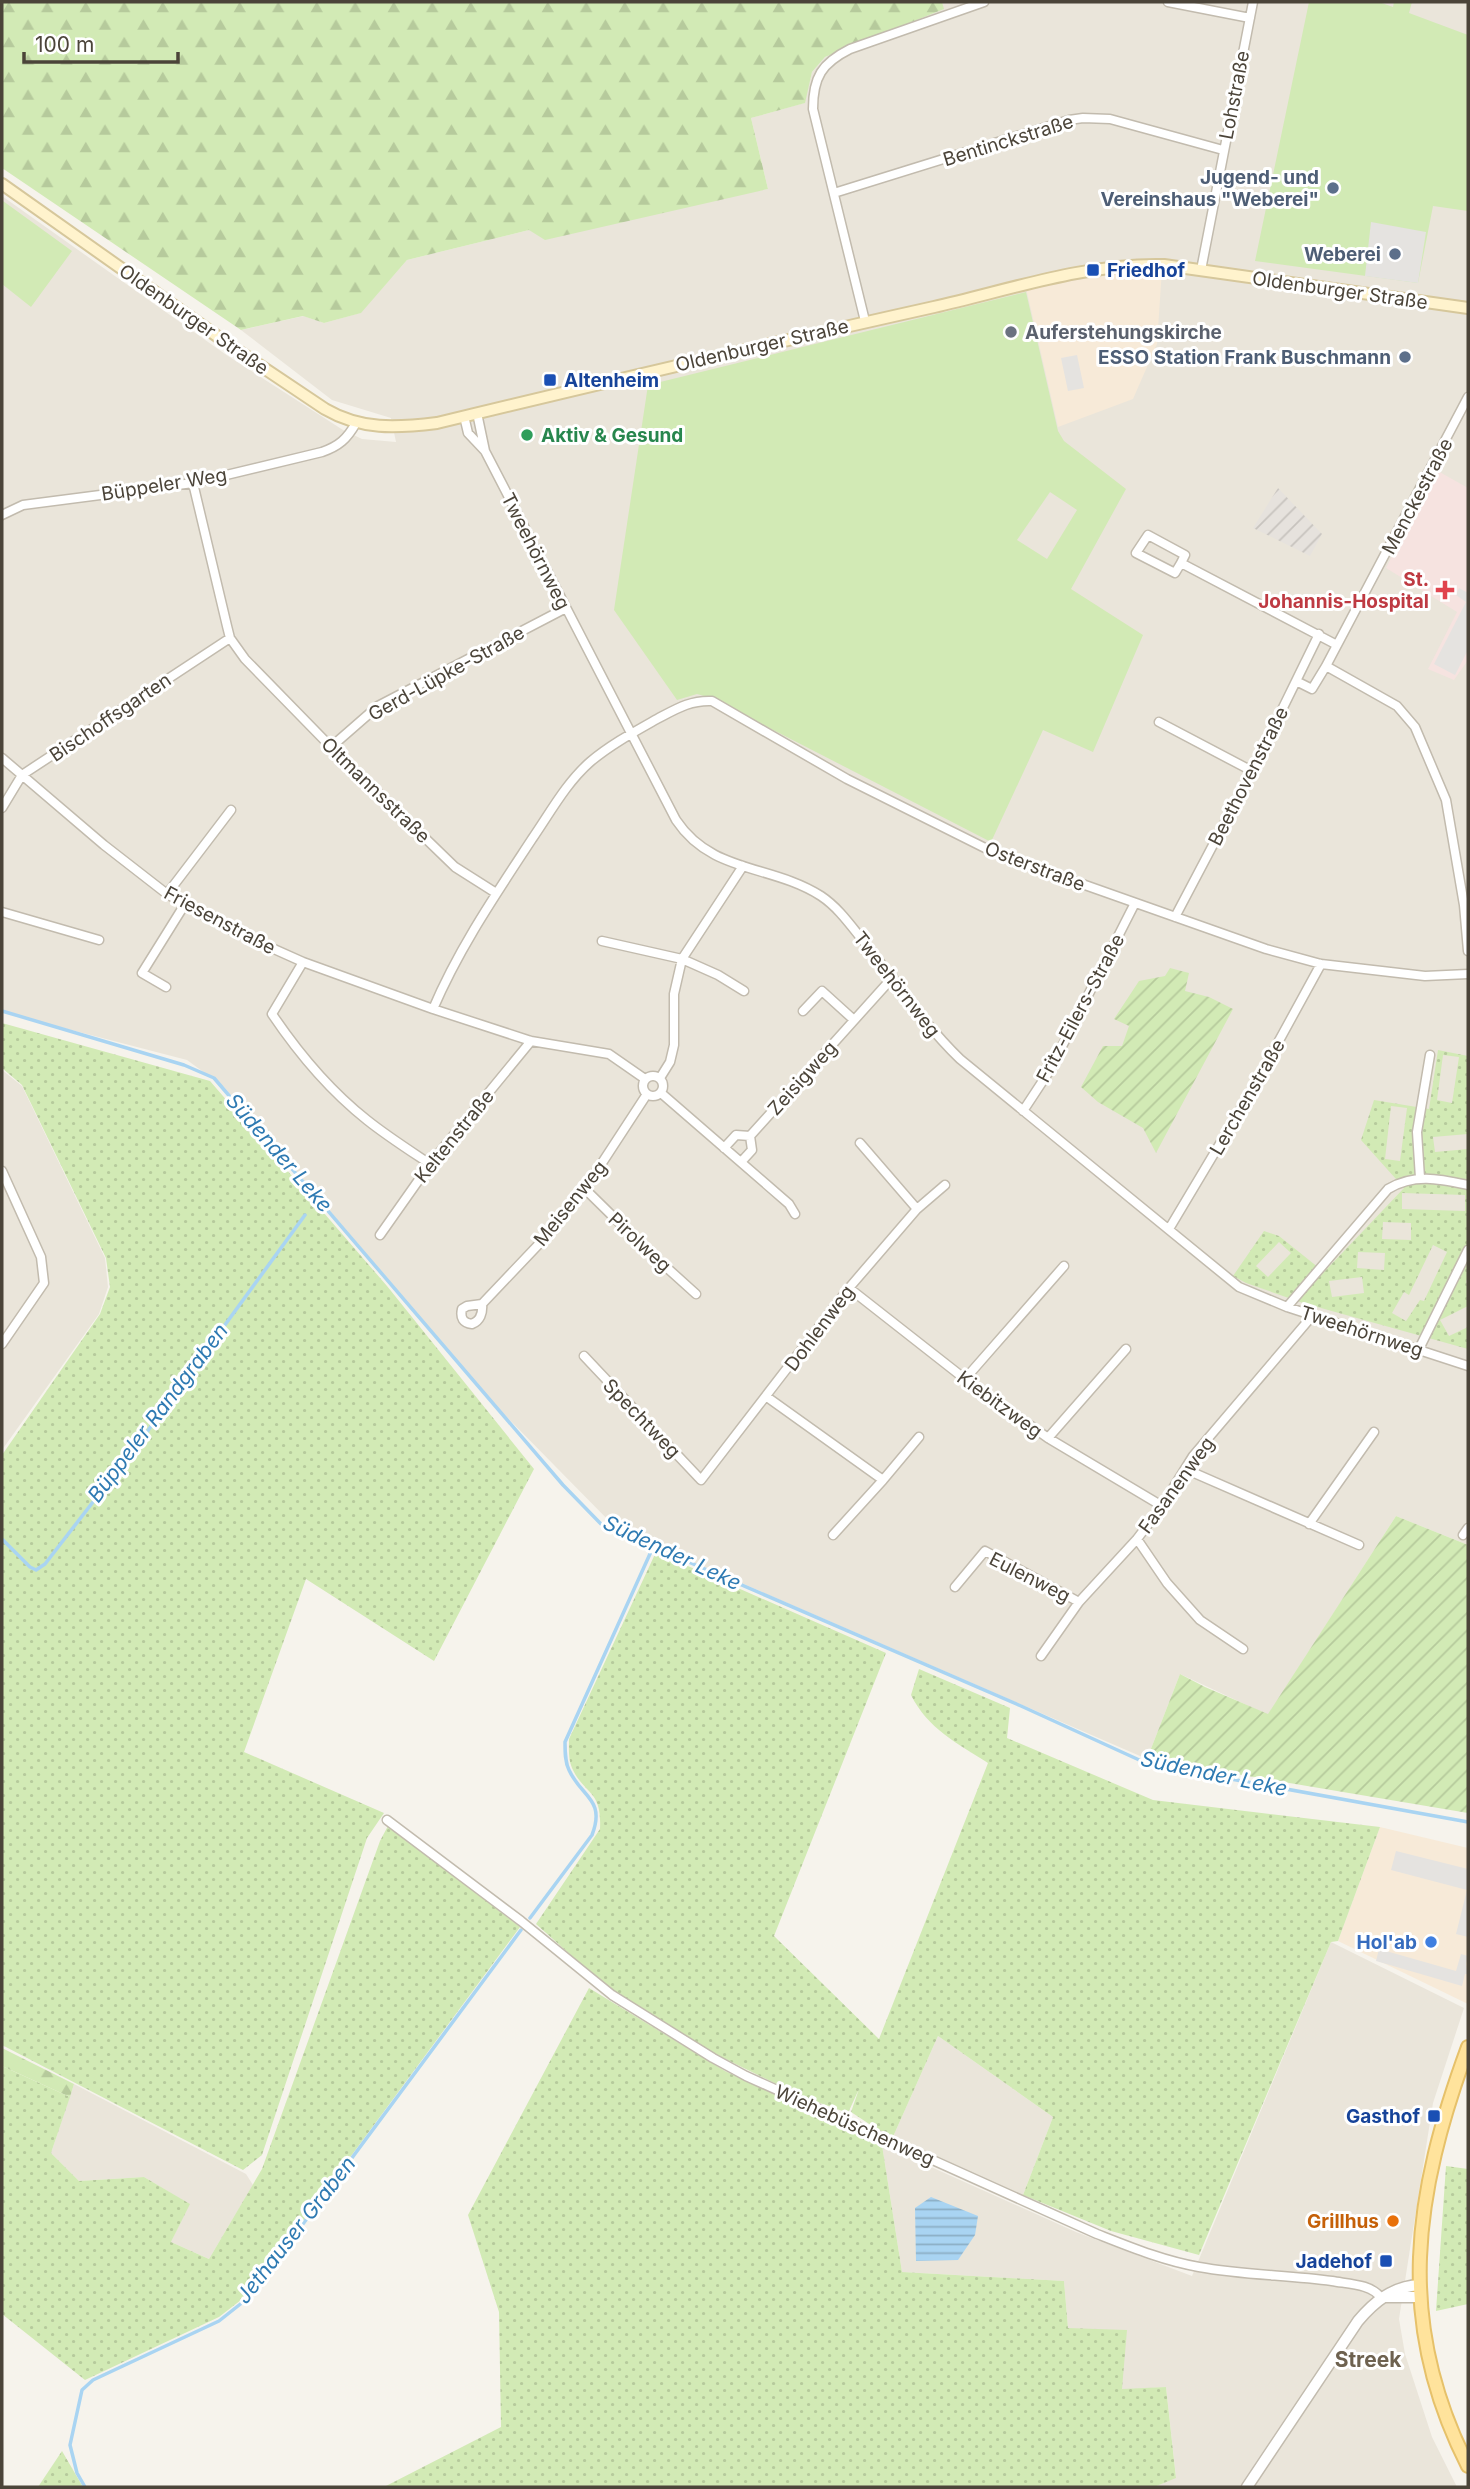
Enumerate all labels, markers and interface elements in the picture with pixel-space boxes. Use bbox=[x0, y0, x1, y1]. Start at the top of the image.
scale bar bbox=[24, 21, 178, 65]
text: 100 m bbox=[35, 32, 94, 57]
street label: Lohstraße bbox=[1215, 49, 1254, 142]
street label: Bentinckstraße bbox=[940, 110, 1076, 171]
place label: Jugend- und Vereinshaus "Weberei" bbox=[1101, 166, 1319, 211]
marker: Jugend- und Vereinshaus "Weberei" bbox=[1325, 180, 1341, 196]
place label: Weberei bbox=[1304, 243, 1381, 266]
marker: Weberei bbox=[1387, 246, 1403, 262]
street label: Oldenburger Straße bbox=[115, 259, 273, 380]
place label: Friedhof bbox=[1107, 259, 1186, 282]
marker: Friedhof bbox=[1085, 262, 1101, 278]
street label: Oldenburger Straße bbox=[1251, 267, 1429, 314]
street label: Oldenburger Straße bbox=[673, 314, 851, 377]
place label: Auferstehungskirche bbox=[1025, 321, 1222, 344]
marker: Auferstehungskirche bbox=[1003, 324, 1019, 340]
place label: ESSO Station Frank Buschmann bbox=[1098, 346, 1391, 369]
marker: ESSO Station Frank Buschmann bbox=[1397, 349, 1413, 365]
place label: Altenheim bbox=[564, 369, 659, 392]
marker: Altenheim bbox=[542, 372, 558, 388]
place label: Aktiv & Gesund bbox=[541, 424, 683, 447]
marker: Aktiv & Gesund bbox=[519, 427, 535, 443]
street label: Menckestraße bbox=[1377, 434, 1458, 558]
street label: Büppeler Weg bbox=[100, 463, 228, 506]
street label: Tweehörnweg bbox=[496, 489, 575, 613]
place label: St. Johannis-Hospital bbox=[1258, 568, 1429, 613]
marker: St. Johannis-Hospital bbox=[1435, 580, 1455, 600]
street label: Gerd-Lüpke-Straße bbox=[364, 621, 528, 726]
street label: Bischoffsgarten bbox=[45, 668, 175, 767]
street label: Beethovenstraße bbox=[1204, 703, 1293, 849]
street label: Oltmannsstraße bbox=[316, 733, 435, 848]
street label: Osterstraße bbox=[981, 837, 1088, 896]
street label: Friesenstraße bbox=[160, 881, 279, 959]
street label: Tweehörnweg bbox=[848, 927, 945, 1042]
street label: Fritz-Eilers-Straße bbox=[1032, 930, 1129, 1086]
street label: Lerchenstraße bbox=[1205, 1035, 1290, 1159]
street label: Zeisigweg bbox=[763, 1037, 842, 1120]
street label: Keltenstraße bbox=[410, 1085, 499, 1188]
water label: Südender Leke bbox=[221, 1088, 338, 1217]
street label: Meisenweg bbox=[529, 1156, 612, 1251]
street label: Pirolweg bbox=[603, 1208, 676, 1277]
street label: Dohlenweg bbox=[780, 1281, 859, 1376]
street label: Tweehörnweg bbox=[1298, 1301, 1426, 1362]
water label: Büppeler Randgraben bbox=[82, 1318, 233, 1507]
street label: Kiebitzweg bbox=[953, 1366, 1047, 1443]
street label: Spechtweg bbox=[598, 1374, 685, 1463]
street label: Fasanenweg bbox=[1134, 1433, 1219, 1538]
water label: Südender Leke bbox=[599, 1510, 745, 1595]
street label: Eulenweg bbox=[986, 1547, 1074, 1608]
water label: Südender Leke bbox=[1139, 1746, 1290, 1801]
place label: Hol'ab bbox=[1357, 1931, 1417, 1954]
marker: Hol'ab bbox=[1423, 1934, 1439, 1950]
street label: Wiehebüschenweg bbox=[772, 2080, 938, 2171]
place label: Gasthof bbox=[1346, 2105, 1420, 2128]
marker: Gasthof bbox=[1426, 2108, 1442, 2124]
water label: Jethauser Graben bbox=[231, 2151, 361, 2308]
place label: Grillhus bbox=[1307, 2210, 1379, 2233]
marker: Grillhus bbox=[1385, 2213, 1401, 2229]
place label: Jadehof bbox=[1296, 2250, 1372, 2273]
marker: Jadehof bbox=[1378, 2253, 1394, 2269]
district label: Streek bbox=[1335, 2347, 1402, 2372]

